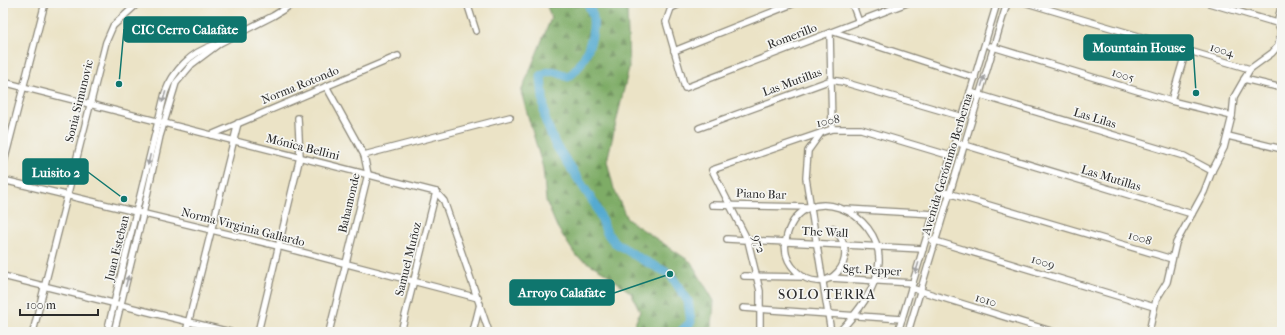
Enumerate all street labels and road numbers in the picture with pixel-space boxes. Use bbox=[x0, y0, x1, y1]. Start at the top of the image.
street label: Romerillo bbox=[765, 20, 819, 52]
street label: 1004 bbox=[1208, 40, 1237, 60]
street label: Sonia Simunovic bbox=[62, 58, 96, 144]
street label: Norma Rotondo bbox=[259, 63, 341, 107]
street label: Las Mutillas bbox=[761, 65, 824, 99]
street label: 1005 bbox=[1110, 65, 1136, 85]
street label: Avenida Gerónimo Berberna bbox=[918, 91, 975, 238]
street label: Las Lilas bbox=[1072, 105, 1119, 131]
street label: 1008 bbox=[815, 112, 841, 130]
street label: Mónica Bellini bbox=[265, 131, 342, 163]
street label: Las Mutillas bbox=[1079, 162, 1143, 194]
street label: Bahamonde bbox=[335, 172, 363, 234]
street label: Piano Bar bbox=[736, 186, 787, 202]
street label: Norma Virginia Gallardo bbox=[180, 205, 306, 249]
street label: Juan Esteban bbox=[102, 214, 132, 283]
street label: Samuel Muñoz bbox=[392, 220, 424, 298]
street label: The Wall bbox=[801, 224, 849, 240]
street label: 1008 bbox=[1127, 228, 1153, 248]
street label: 972 bbox=[750, 233, 768, 255]
street label: 1009 bbox=[1030, 252, 1056, 272]
street label: Sgt. Pepper bbox=[842, 261, 903, 279]
street label: 1010 bbox=[974, 290, 998, 310]

